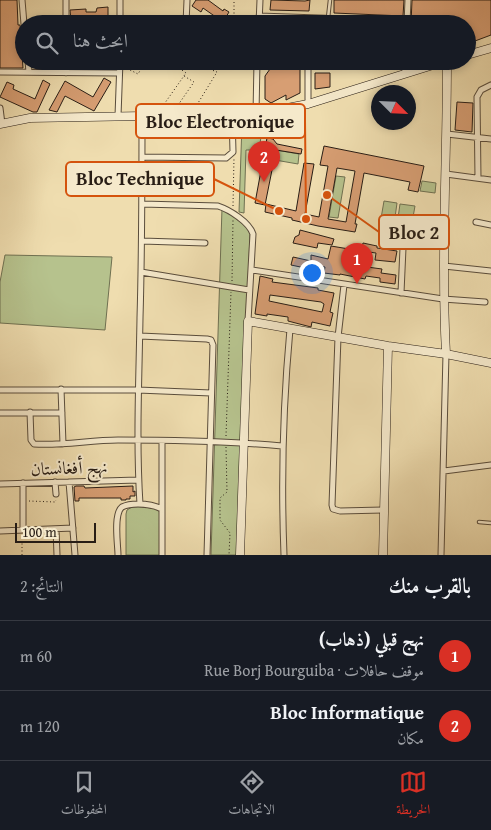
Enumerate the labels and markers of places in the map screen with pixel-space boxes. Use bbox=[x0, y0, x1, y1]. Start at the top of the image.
callout: Bloc Electronique bbox=[136, 104, 305, 138]
pin: 2 bbox=[248, 141, 280, 182]
callout: Bloc Technique bbox=[66, 162, 214, 196]
callout: Bloc 2 bbox=[379, 215, 449, 249]
pin: 1 bbox=[341, 243, 373, 284]

